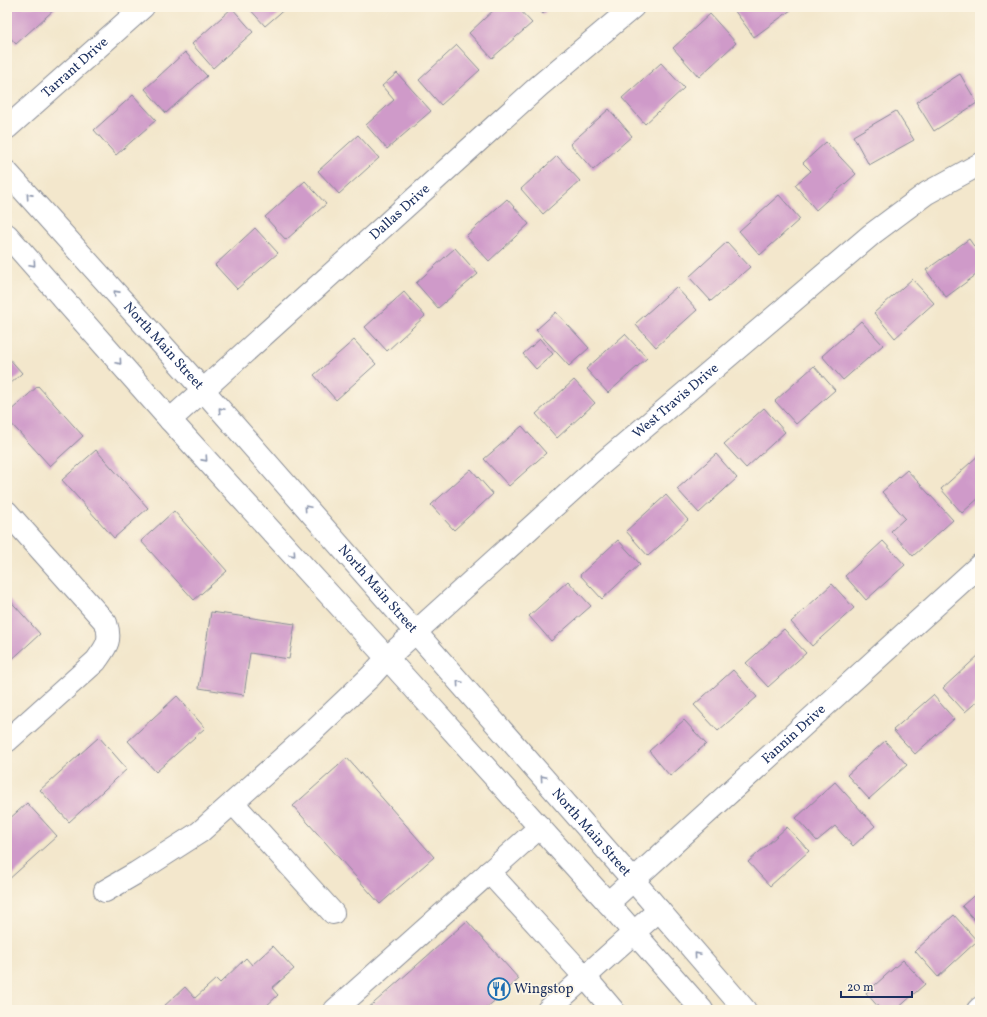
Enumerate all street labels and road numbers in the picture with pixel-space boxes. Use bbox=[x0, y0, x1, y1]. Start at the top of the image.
street label: Tarrant Drive bbox=[38, 32, 113, 102]
street label: Dallas Drive bbox=[365, 179, 435, 244]
street label: North Main Street bbox=[119, 298, 208, 394]
street label: West Travis Drive bbox=[628, 359, 723, 443]
street label: North Main Street bbox=[334, 541, 422, 637]
street label: Fannin Drive bbox=[758, 700, 830, 768]
street label: North Main Street bbox=[547, 784, 636, 881]

